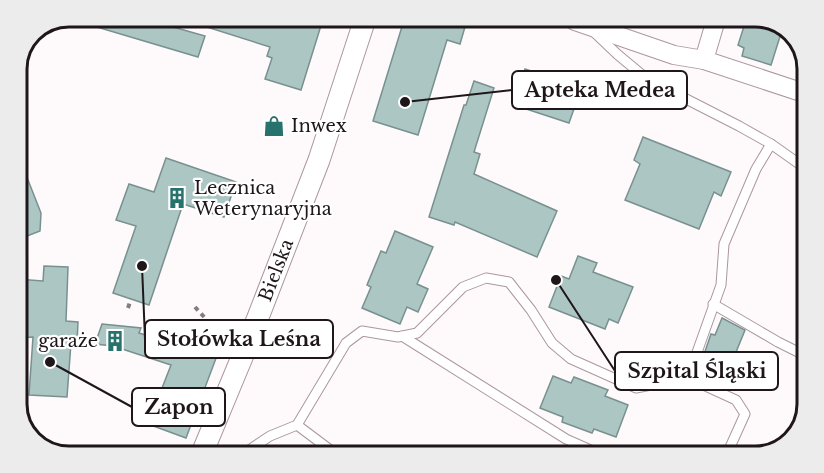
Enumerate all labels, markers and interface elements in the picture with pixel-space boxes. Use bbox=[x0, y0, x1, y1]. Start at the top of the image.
callout: Apteka Medea bbox=[512, 71, 687, 109]
text: Apteka Medea bbox=[524, 78, 676, 102]
shop icon: Inwex bbox=[262, 114, 286, 138]
place label: Inwex bbox=[291, 115, 347, 137]
place label: Lecznica Weterynaryjna bbox=[193, 177, 332, 220]
building icon: Lecznica Weterynaryjna bbox=[165, 186, 189, 210]
street label: Bielska bbox=[254, 236, 298, 305]
callout: Stołówka Leśna bbox=[145, 320, 333, 358]
text: Stołówka Leśna bbox=[157, 327, 321, 351]
building icon: garaże bbox=[103, 329, 127, 353]
place label: garaże bbox=[38, 330, 98, 352]
callout: Szpital Śląski bbox=[615, 352, 778, 390]
text: Szpital Śląski bbox=[628, 358, 766, 383]
callout: Zapon bbox=[132, 388, 225, 426]
text: Zapon bbox=[144, 395, 214, 419]

